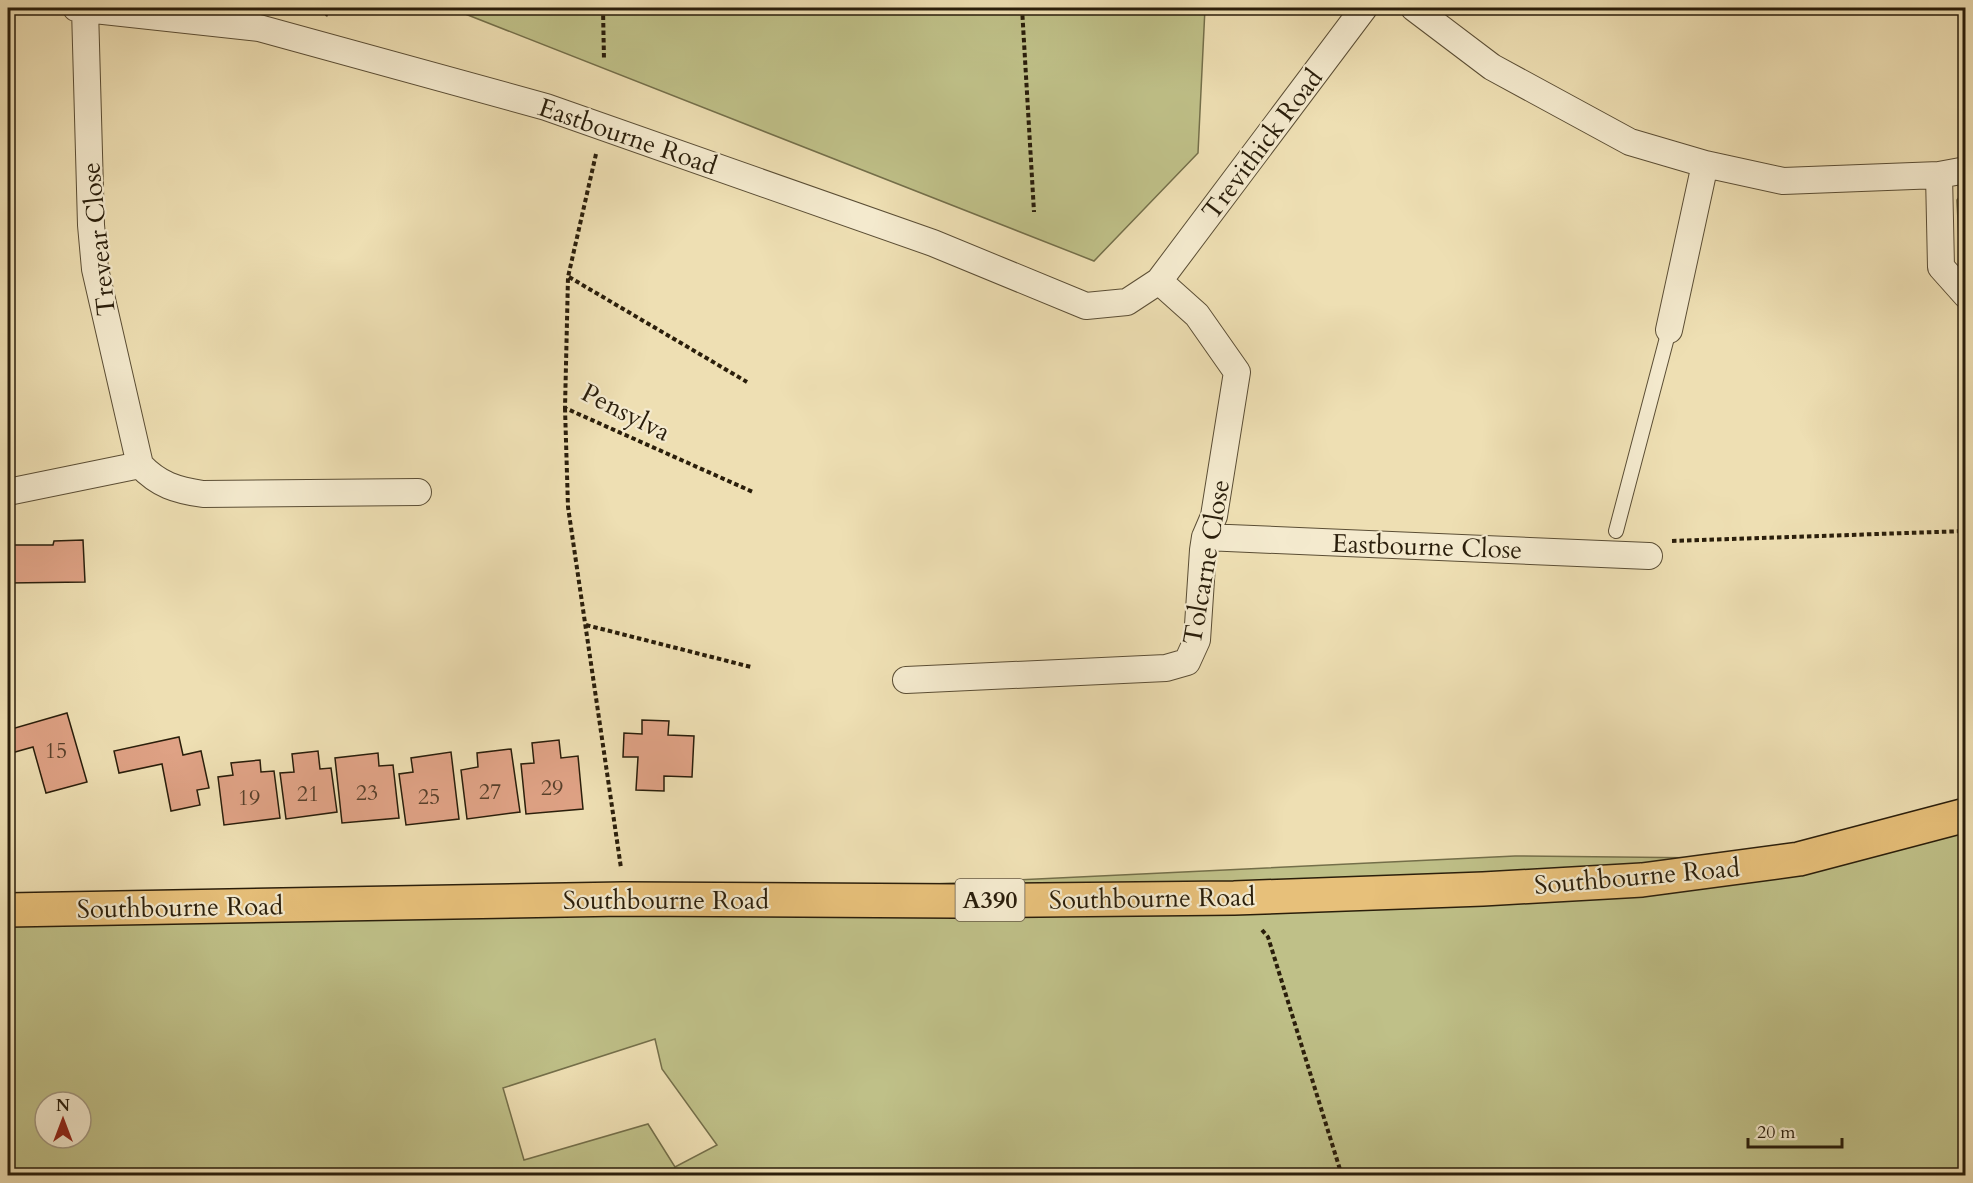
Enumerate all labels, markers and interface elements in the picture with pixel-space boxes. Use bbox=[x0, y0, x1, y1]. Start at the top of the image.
street label: Trevithick Road bbox=[1194, 62, 1331, 227]
street label: Eastbourne Road bbox=[534, 90, 722, 183]
street label: Trevear Close bbox=[73, 161, 124, 317]
street label: Pensylva bbox=[575, 375, 676, 450]
street label: Tolcarne Close bbox=[1175, 477, 1238, 647]
street label: Eastbourne Close bbox=[1331, 526, 1523, 567]
house number: 15 bbox=[45, 736, 67, 766]
house number: 29 bbox=[541, 773, 563, 803]
house number: 27 bbox=[479, 777, 501, 807]
house number: 23 bbox=[356, 778, 378, 808]
house number: 21 bbox=[297, 779, 319, 809]
house number: 25 bbox=[418, 782, 440, 812]
house number: 19 bbox=[238, 783, 260, 813]
street label: Southbourne Road bbox=[1533, 850, 1741, 903]
road number: A390 bbox=[956, 879, 1024, 921]
street label: Southbourne Road bbox=[1049, 879, 1256, 918]
street label: Southbourne Road bbox=[563, 883, 769, 918]
street label: Southbourne Road bbox=[77, 888, 284, 927]
north arrow bbox=[33, 1090, 93, 1150]
text: N bbox=[56, 1095, 70, 1117]
scale bar bbox=[1748, 1111, 1842, 1149]
text: 20 m bbox=[1757, 1120, 1796, 1145]

